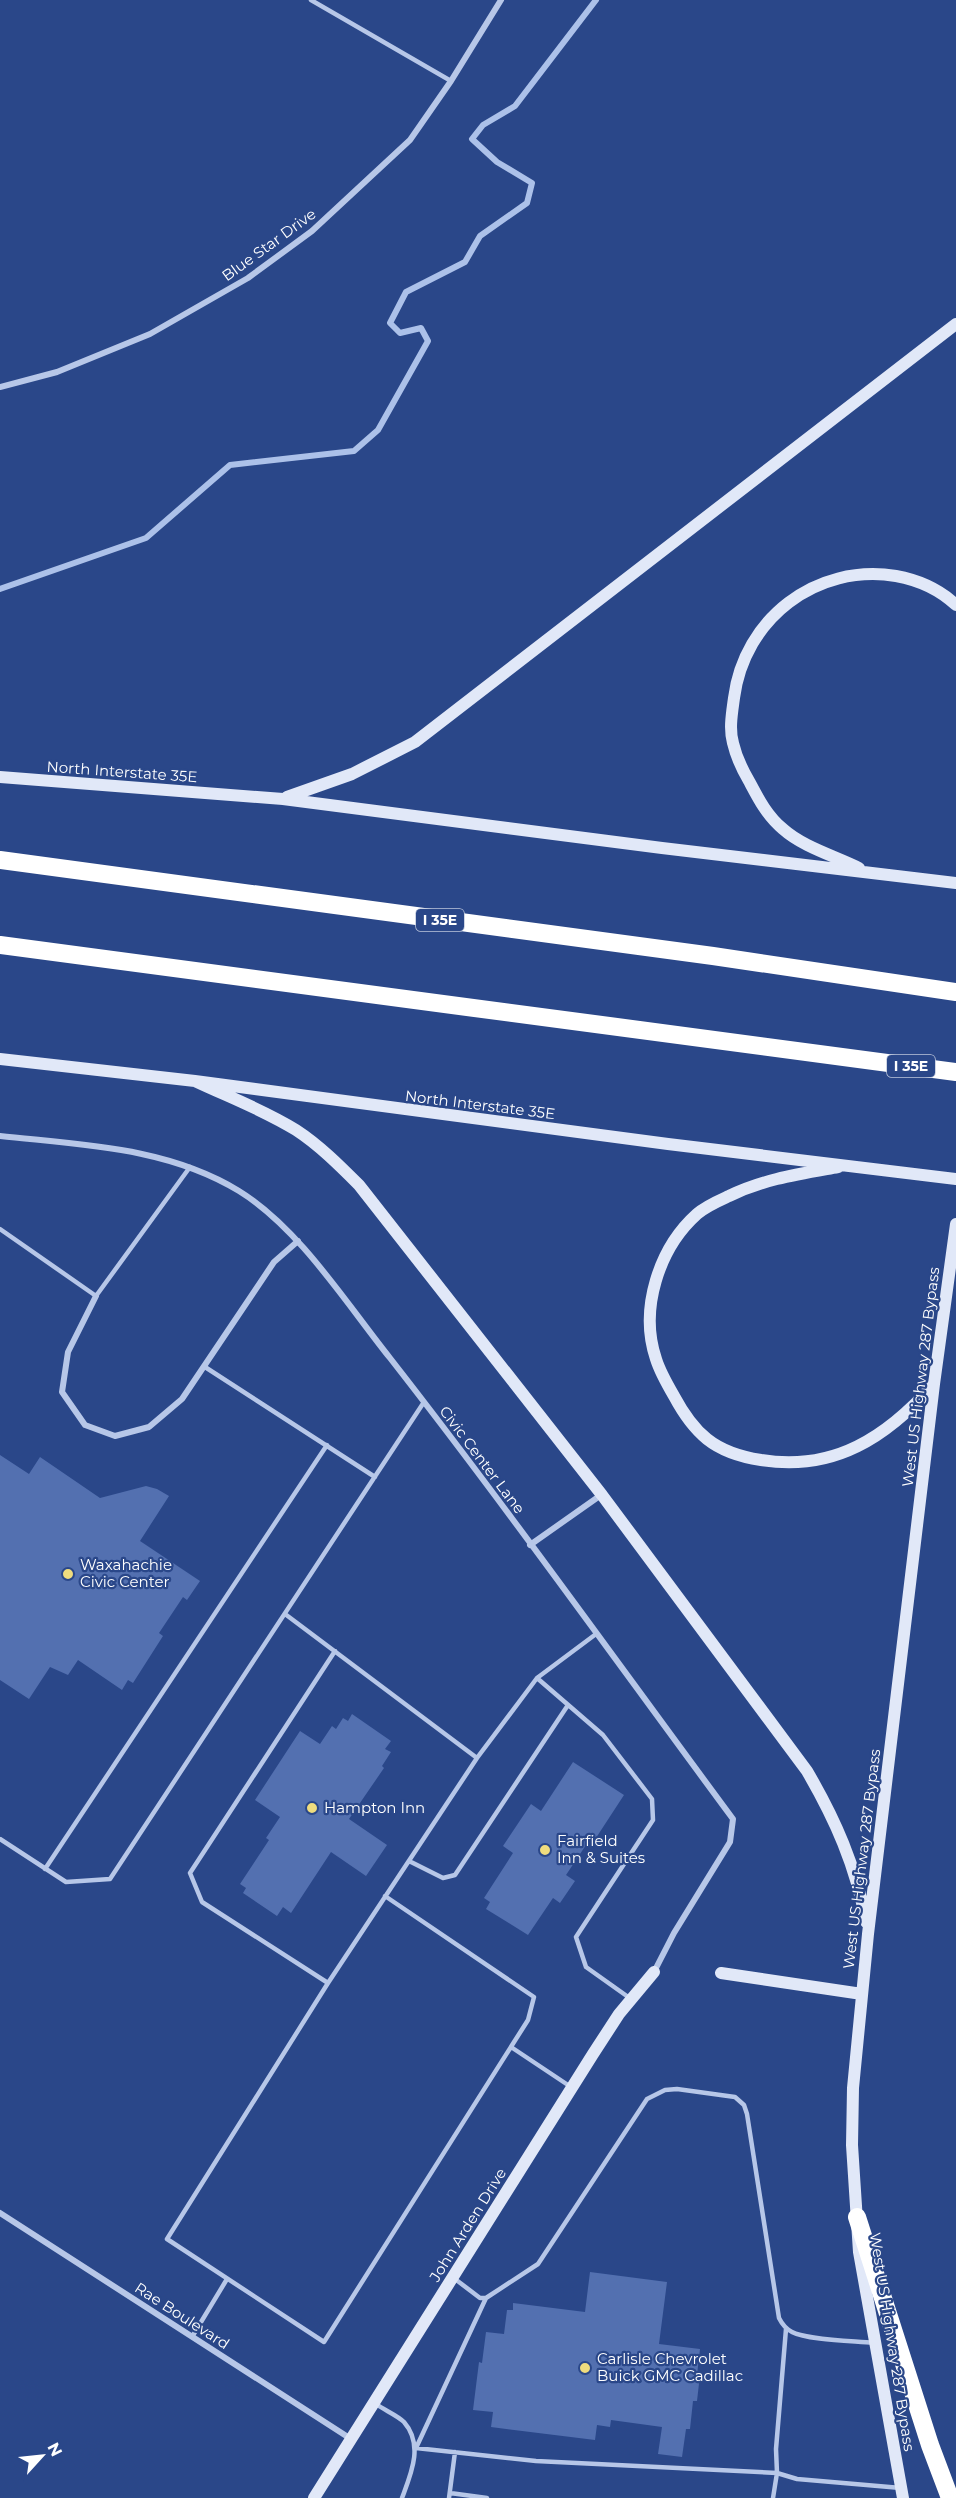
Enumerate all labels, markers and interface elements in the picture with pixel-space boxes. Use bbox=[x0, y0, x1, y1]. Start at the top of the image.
street label: Blue Star Drive bbox=[218, 204, 319, 285]
street label: North Interstate 35E bbox=[46, 757, 198, 786]
road number: I 35E bbox=[416, 909, 464, 931]
road number: I 35E bbox=[887, 1055, 935, 1077]
street label: North Interstate 35E bbox=[404, 1086, 556, 1123]
street label: West US Highway 287 Bypass bbox=[898, 1266, 943, 1488]
street label: Civic Center Lane bbox=[436, 1402, 529, 1517]
place label: Waxahachie Civic Center bbox=[80, 1555, 172, 1591]
marker: Waxahachie Civic Center bbox=[61, 1567, 75, 1581]
street label: West US Highway 287 Bypass bbox=[839, 1748, 884, 1970]
place label: Hampton Inn bbox=[324, 1798, 425, 1817]
marker: Hampton Inn bbox=[305, 1801, 319, 1815]
place label: Fairfield Inn & Suites bbox=[557, 1831, 645, 1867]
marker: Fairfield Inn & Suites bbox=[538, 1843, 552, 1857]
street label: John Arden Drive bbox=[424, 2164, 510, 2286]
street label: West US Highway 287 Bypass bbox=[866, 2231, 919, 2453]
street label: Rae Boulevard bbox=[131, 2278, 233, 2353]
place label: Carlisle Chevrolet Buick GMC Cadillac bbox=[597, 2349, 743, 2385]
marker: Carlisle Chevrolet Buick GMC Cadillac bbox=[578, 2361, 592, 2375]
north arrow bbox=[12, 2426, 72, 2486]
text: N bbox=[44, 2439, 66, 2459]

